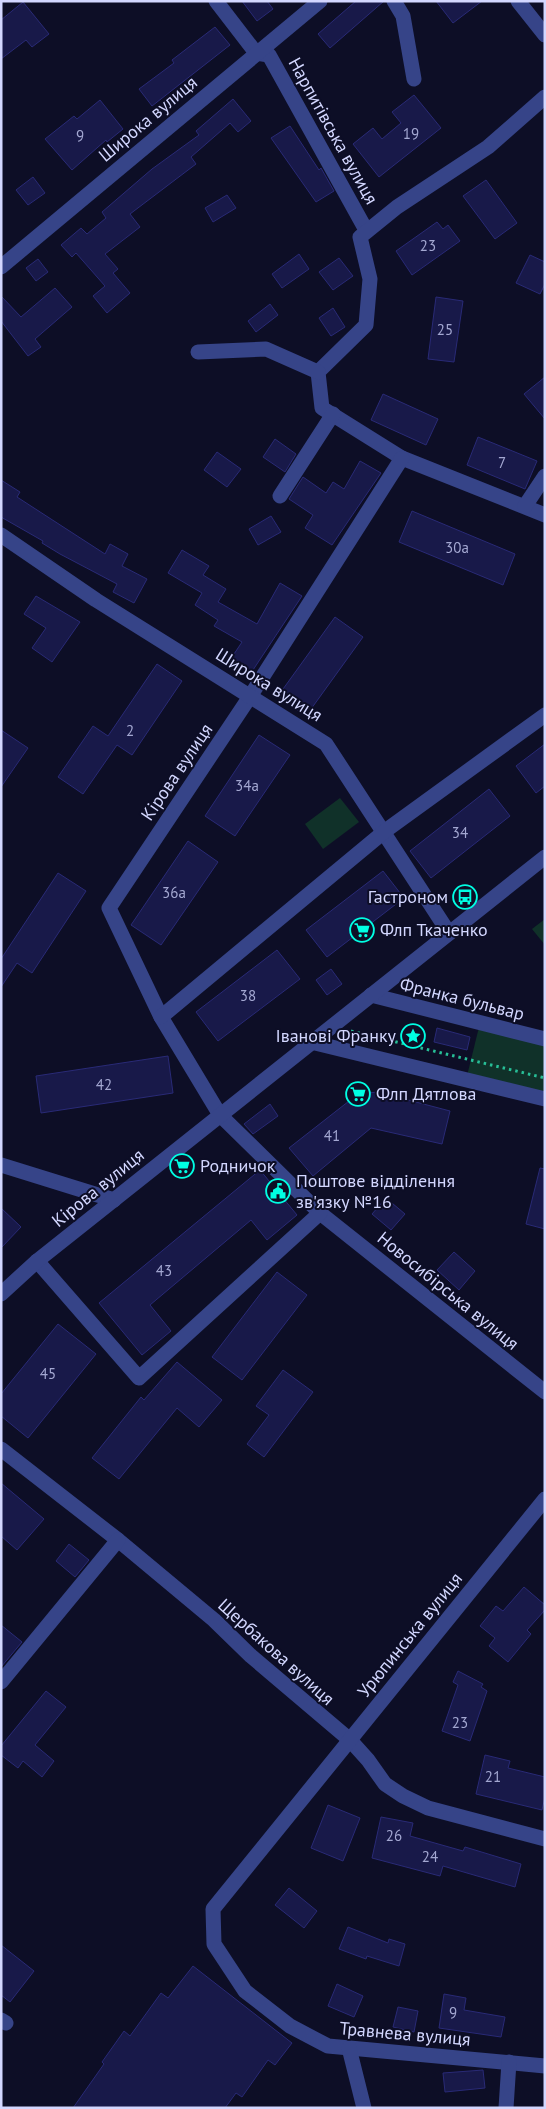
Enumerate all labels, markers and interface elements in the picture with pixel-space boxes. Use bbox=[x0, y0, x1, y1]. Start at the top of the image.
street label: Нарпитівська вулиця bbox=[284, 53, 383, 208]
street label: Широка вулиця bbox=[94, 71, 202, 167]
house number: 19 bbox=[403, 124, 419, 143]
house number: 9 bbox=[76, 126, 84, 145]
house number: 23 bbox=[420, 236, 436, 255]
house number: 25 bbox=[437, 320, 453, 339]
house number: 7 bbox=[498, 453, 506, 472]
house number: 30а bbox=[445, 538, 469, 557]
street label: Широка вулиця bbox=[212, 643, 327, 727]
street label: Кірова вулиця bbox=[136, 719, 218, 825]
house number: 2 bbox=[126, 721, 134, 740]
house number: 34а bbox=[235, 776, 259, 795]
house number: 34 bbox=[452, 823, 468, 842]
house number: 36а bbox=[162, 883, 186, 902]
bus stop icon: Гастроном bbox=[452, 884, 478, 910]
place label: Гастроном bbox=[368, 885, 448, 908]
supermarket icon: Флп Ткаченко bbox=[349, 917, 375, 943]
place label: Флп Ткаченко bbox=[380, 918, 488, 941]
street label: Франка бульвар bbox=[398, 972, 527, 1025]
house number: 38 bbox=[240, 986, 256, 1005]
place icon: Іванові Франку bbox=[400, 1023, 426, 1049]
place label: Іванові Франку bbox=[275, 1024, 397, 1047]
house number: 42 bbox=[96, 1075, 112, 1094]
supermarket icon: Флп Дятлова bbox=[345, 1081, 371, 1107]
place label: Флп Дятлова bbox=[376, 1082, 476, 1105]
house number: 41 bbox=[324, 1126, 340, 1145]
street label: Кірова вулиця bbox=[47, 1143, 149, 1232]
supermarket icon: Родничок bbox=[169, 1153, 195, 1179]
place label: Родничок bbox=[200, 1154, 276, 1177]
place label: Поштове відділення зв'язку №16 bbox=[296, 1169, 455, 1213]
public building icon: Поштове відділення зв'язку №16 bbox=[265, 1178, 291, 1204]
street label: Новосибірська вулиця bbox=[373, 1226, 524, 1355]
house number: 43 bbox=[156, 1261, 172, 1280]
house number: 45 bbox=[40, 1364, 56, 1383]
street label: Урюпинська вулиця bbox=[352, 1568, 467, 1702]
street label: Щербакова вулиця bbox=[213, 1593, 339, 1710]
house number: 23 bbox=[452, 1713, 468, 1732]
house number: 21 bbox=[485, 1767, 501, 1786]
house number: 26 bbox=[386, 1826, 402, 1845]
house number: 24 bbox=[422, 1847, 438, 1866]
house number: 9 bbox=[449, 2003, 457, 2022]
street label: Травнева вулиця bbox=[338, 2016, 472, 2051]

